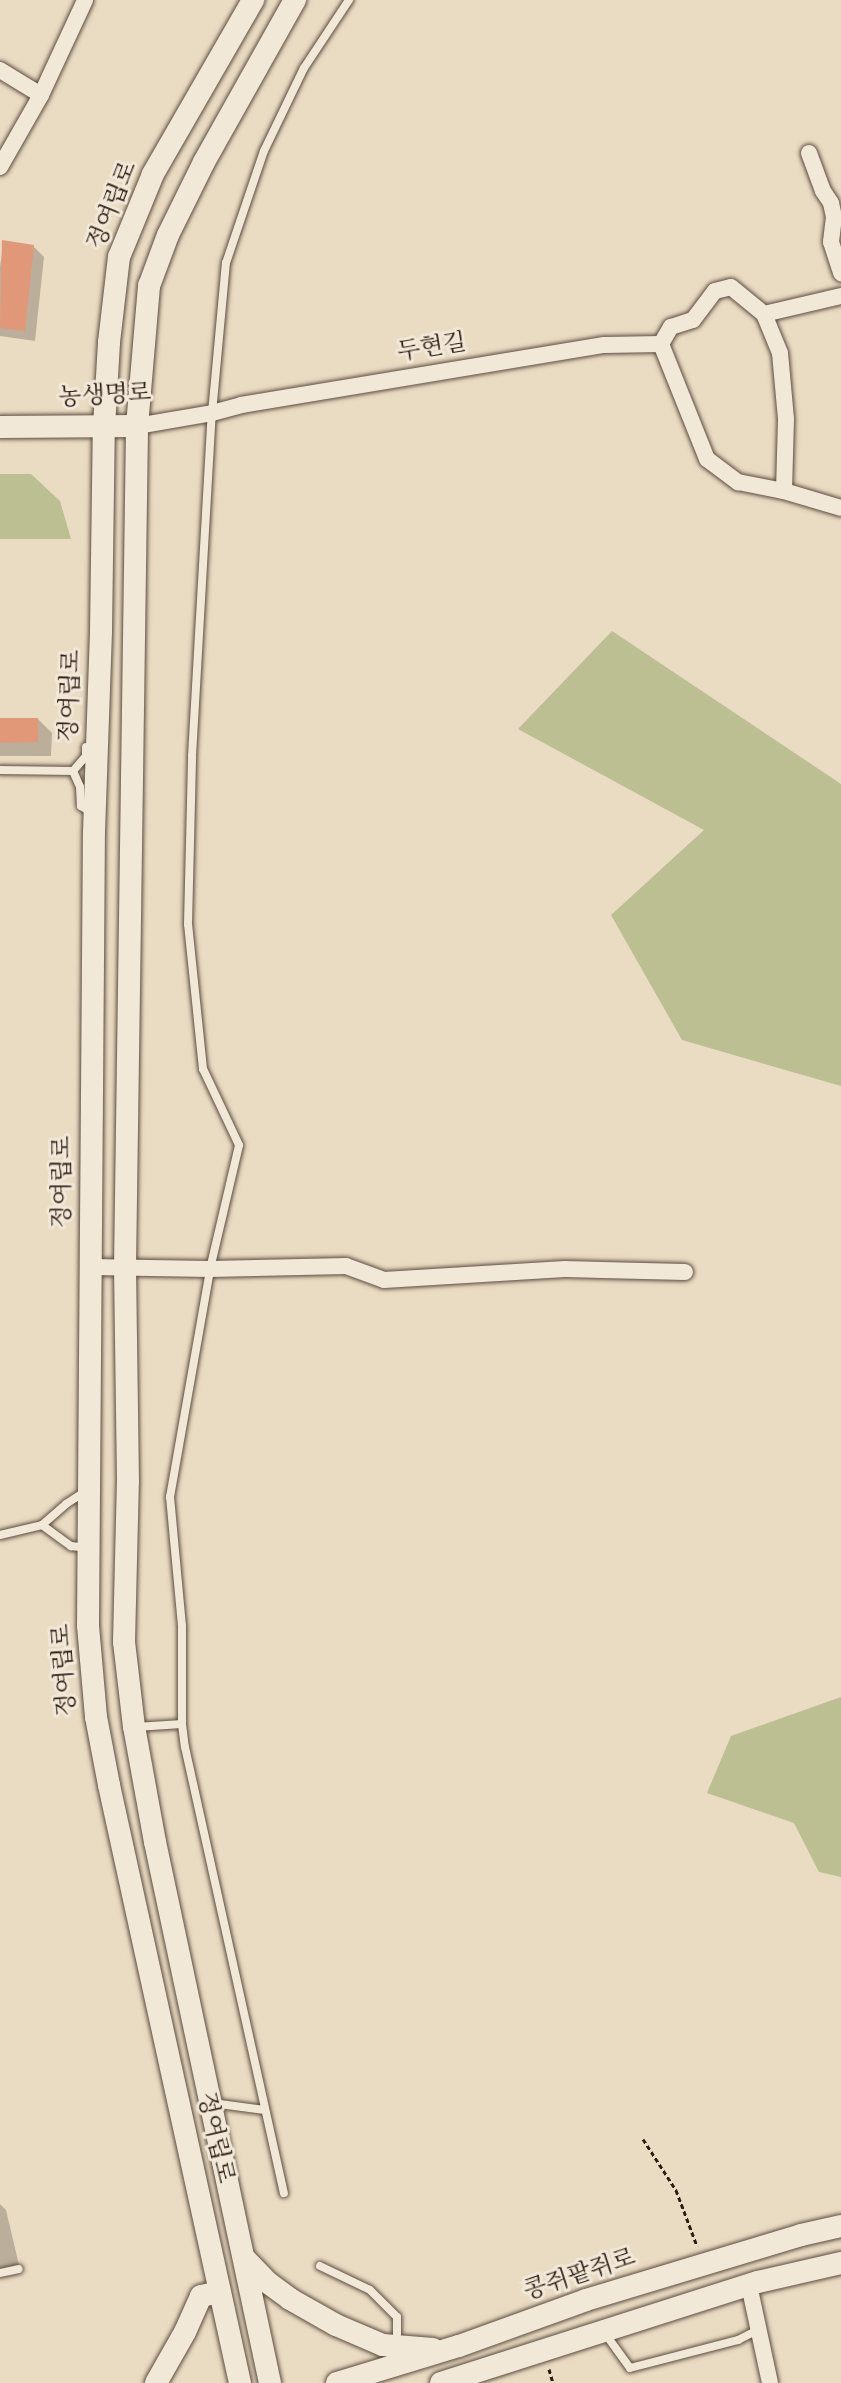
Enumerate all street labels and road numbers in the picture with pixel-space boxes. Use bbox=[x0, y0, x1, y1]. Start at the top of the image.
street label: 정여립로 bbox=[83, 158, 145, 254]
street label: 두현길 bbox=[395, 329, 469, 369]
street label: 농생명로 bbox=[58, 380, 152, 414]
street label: 정여립로 bbox=[56, 649, 88, 743]
street label: 정여립로 bbox=[50, 1136, 78, 1228]
street label: 정여립로 bbox=[48, 1623, 84, 1717]
street label: 정여립로 bbox=[190, 2090, 238, 2186]
street label: 콩쥐팥쥐로 bbox=[520, 2244, 640, 2308]

